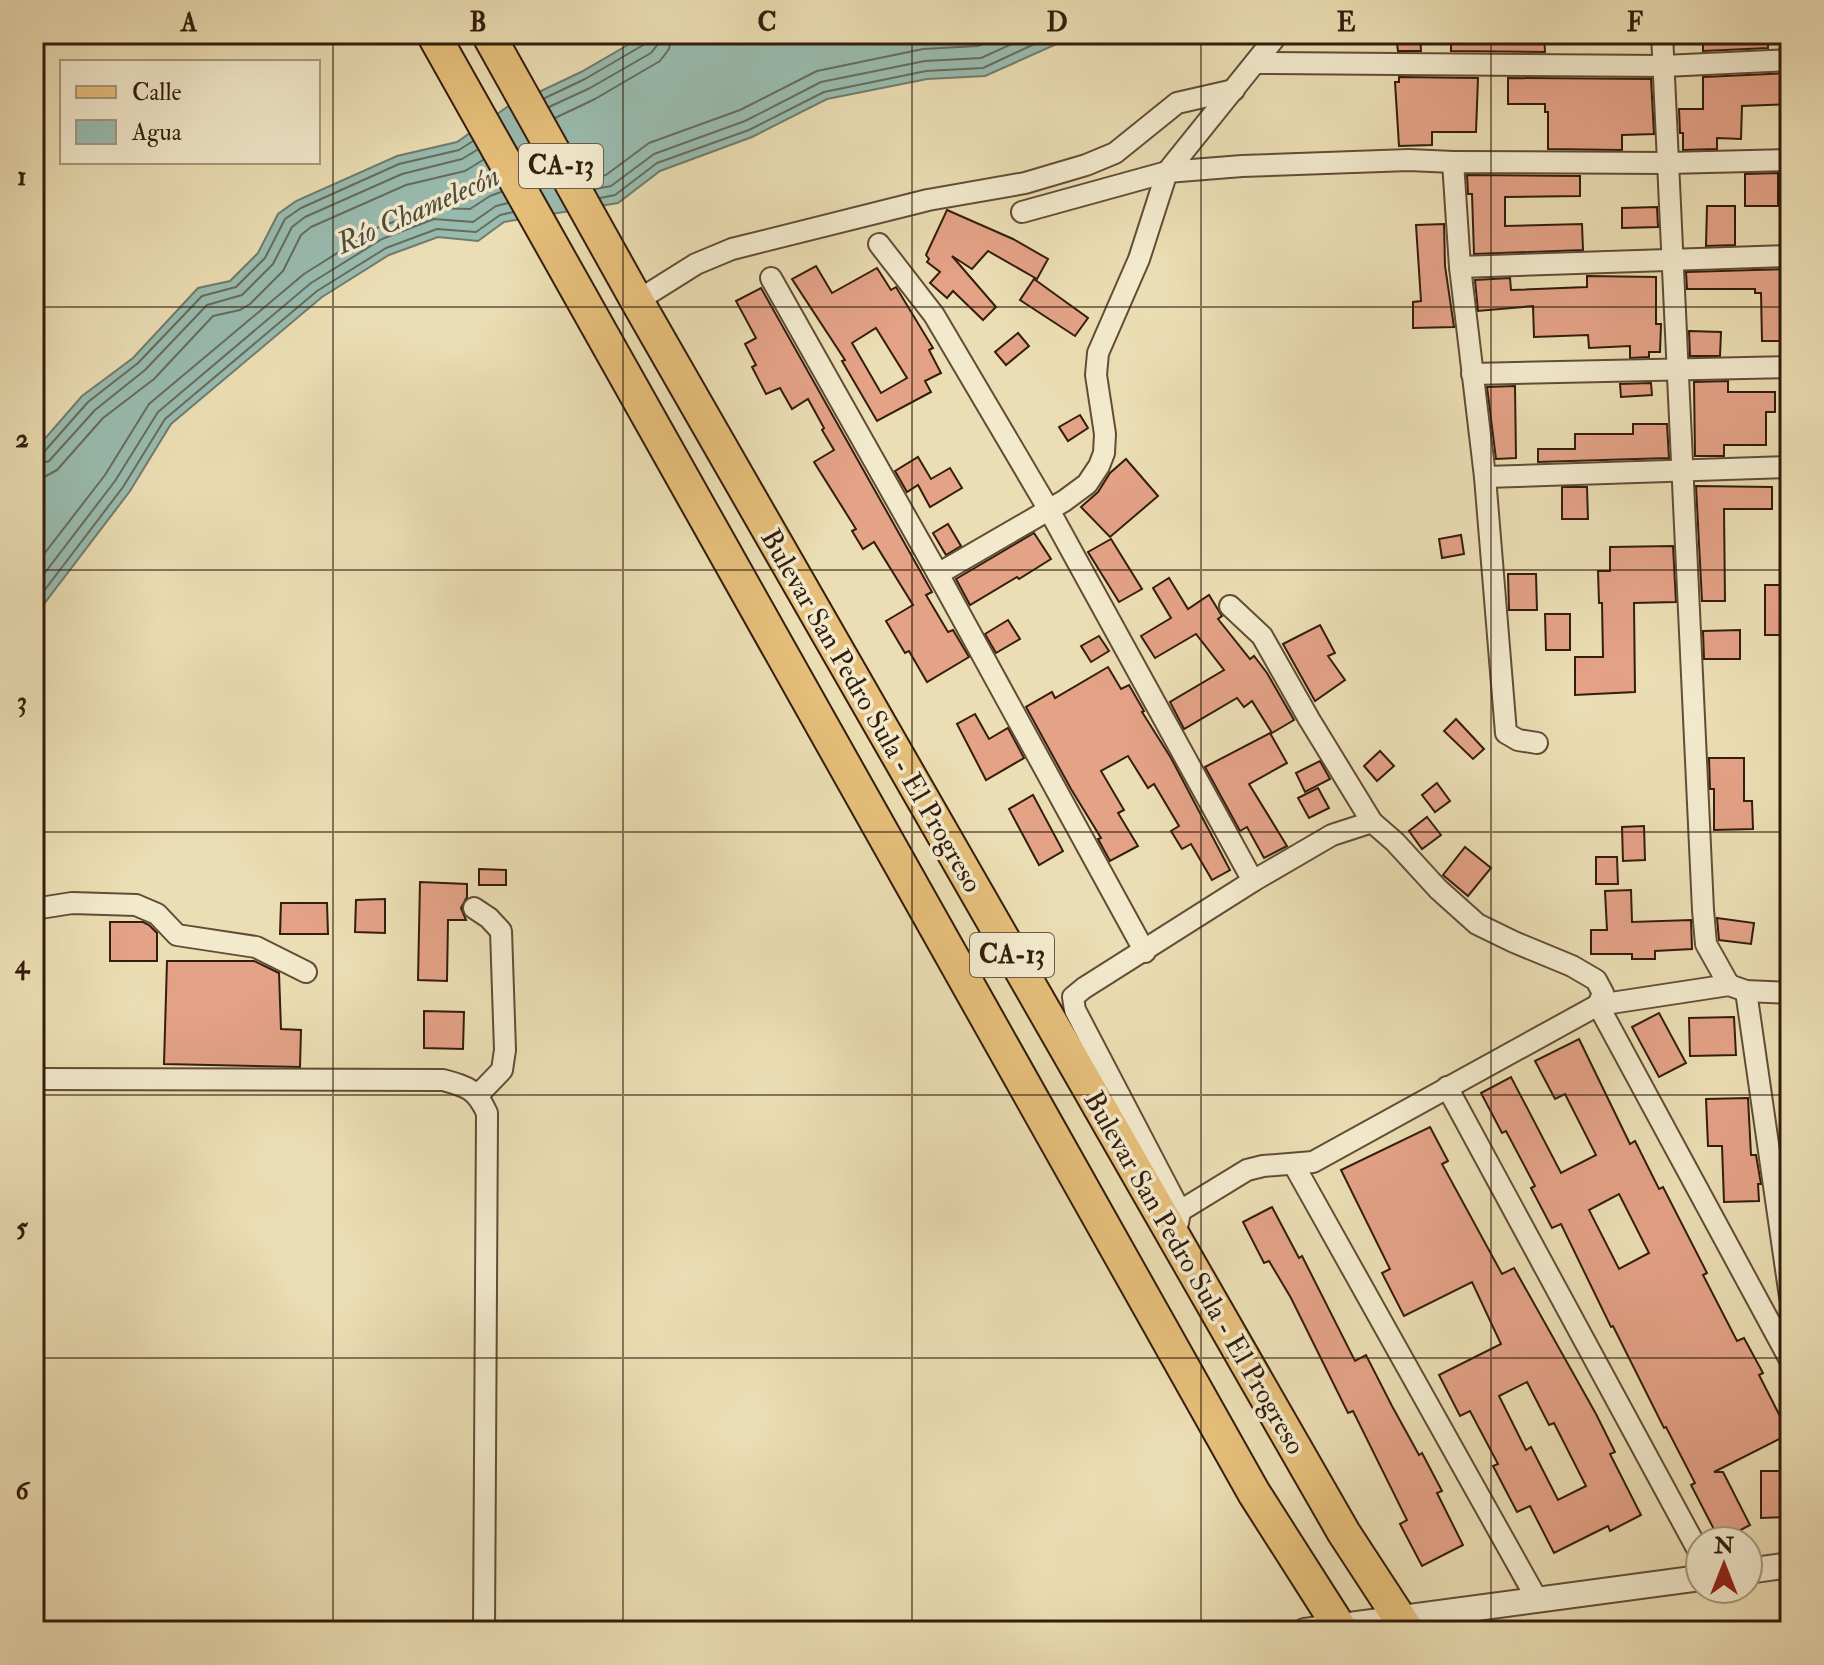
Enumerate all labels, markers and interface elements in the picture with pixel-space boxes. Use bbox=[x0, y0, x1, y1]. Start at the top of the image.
text: A bbox=[180, 7, 198, 39]
text: B bbox=[469, 7, 487, 39]
text: C bbox=[757, 7, 777, 39]
text: D bbox=[1046, 7, 1068, 39]
text: E bbox=[1337, 7, 1356, 39]
text: F bbox=[1627, 7, 1644, 39]
legend bbox=[60, 60, 320, 164]
text: Calle bbox=[132, 77, 182, 108]
text: Agua bbox=[131, 117, 183, 148]
road number: CA-13 bbox=[519, 144, 603, 188]
water label: Río Chamelecón bbox=[330, 158, 505, 263]
text: 1 bbox=[17, 161, 27, 193]
text: 2 bbox=[15, 423, 29, 455]
street label: Bulevar San Pedro Sula - El Progreso bbox=[752, 523, 990, 899]
text: 3 bbox=[17, 686, 27, 718]
road number: CA-13 bbox=[970, 933, 1054, 977]
text: 4 bbox=[14, 949, 31, 981]
street label: Bulevar San Pedro Sula - El Progreso bbox=[1075, 1085, 1313, 1461]
text: 5 bbox=[16, 1212, 28, 1244]
text: 6 bbox=[15, 1475, 30, 1507]
north arrow bbox=[1684, 1525, 1764, 1605]
text: N bbox=[1713, 1532, 1734, 1560]

